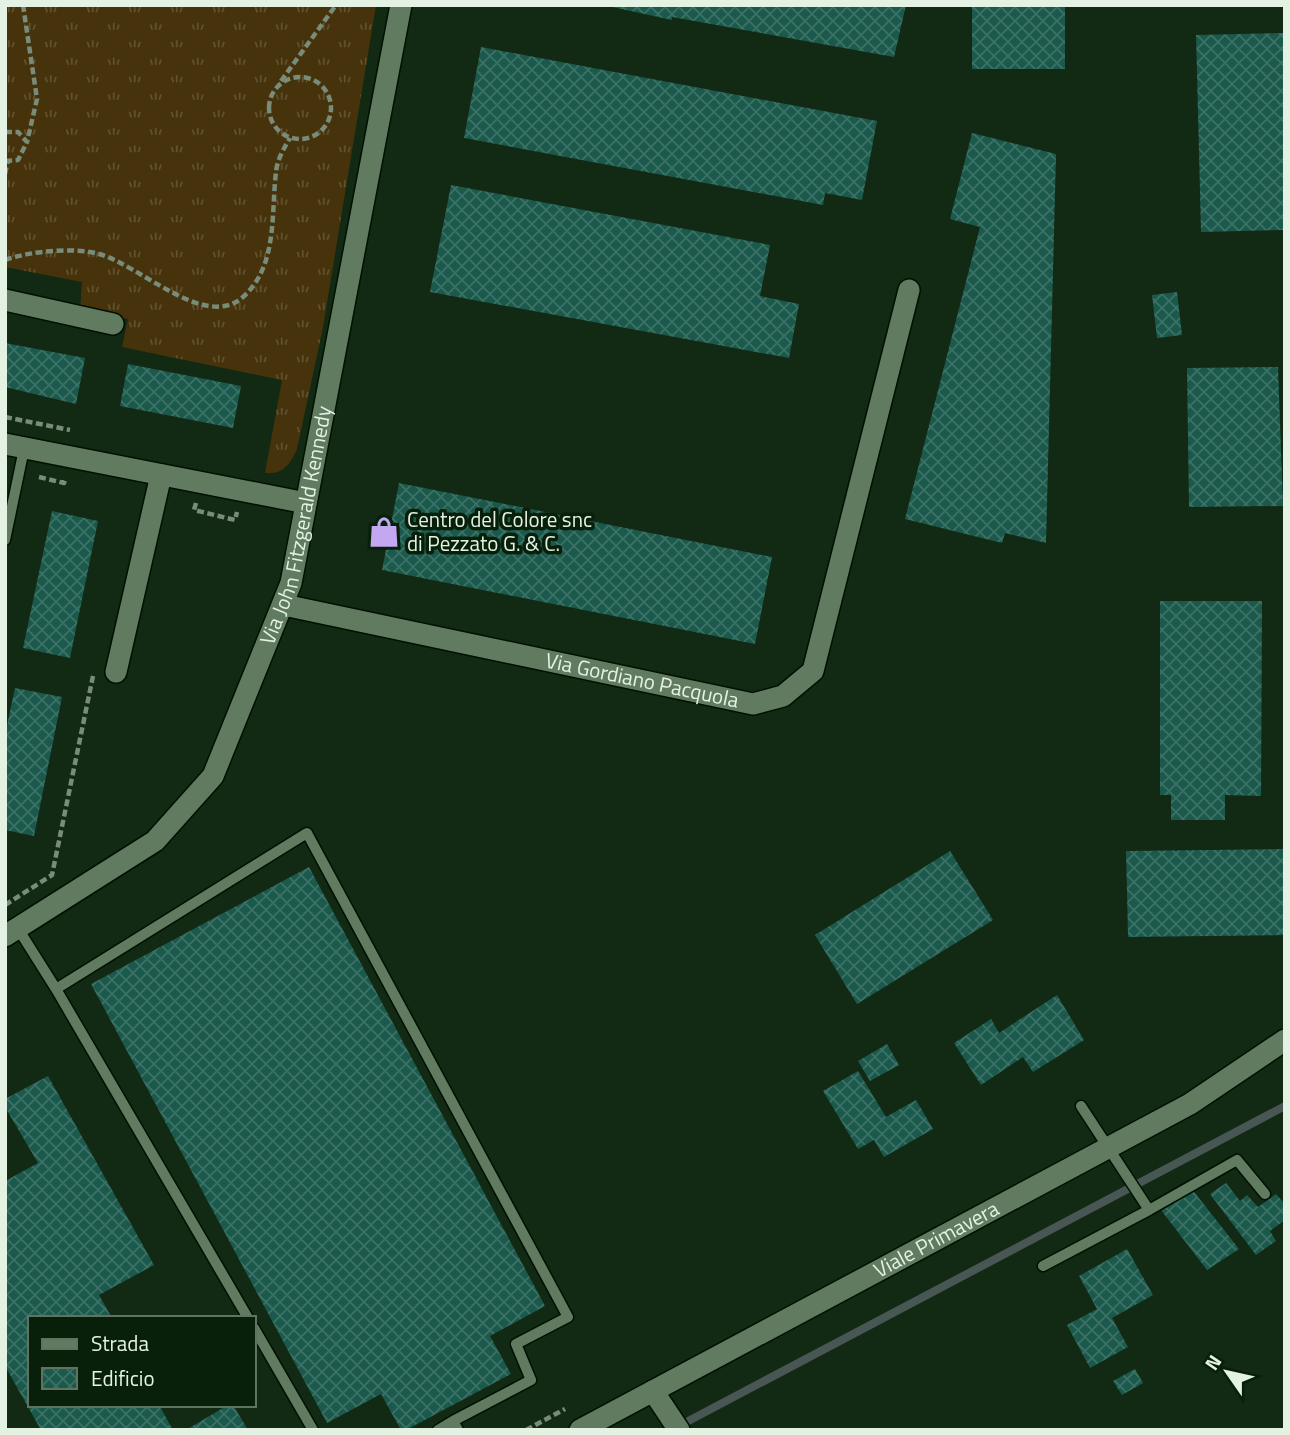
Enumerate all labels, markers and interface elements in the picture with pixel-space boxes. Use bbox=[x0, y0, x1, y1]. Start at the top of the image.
street label: Via John Fitzgerald Kennedy bbox=[251, 403, 339, 649]
place label: Centro del Colore snc di Pezzato G. & C. bbox=[407, 503, 592, 559]
shop icon: Centro del Colore snc di Pezzato G. & C. bbox=[367, 515, 401, 549]
street label: Via Gordiano Pacquola bbox=[543, 644, 742, 716]
street label: Viale Primavera bbox=[867, 1192, 1005, 1285]
legend bbox=[28, 1316, 256, 1407]
text: Strada bbox=[91, 1327, 149, 1359]
north arrow bbox=[1192, 1337, 1262, 1407]
text: N bbox=[1197, 1349, 1228, 1376]
text: Edificio bbox=[91, 1362, 155, 1394]

